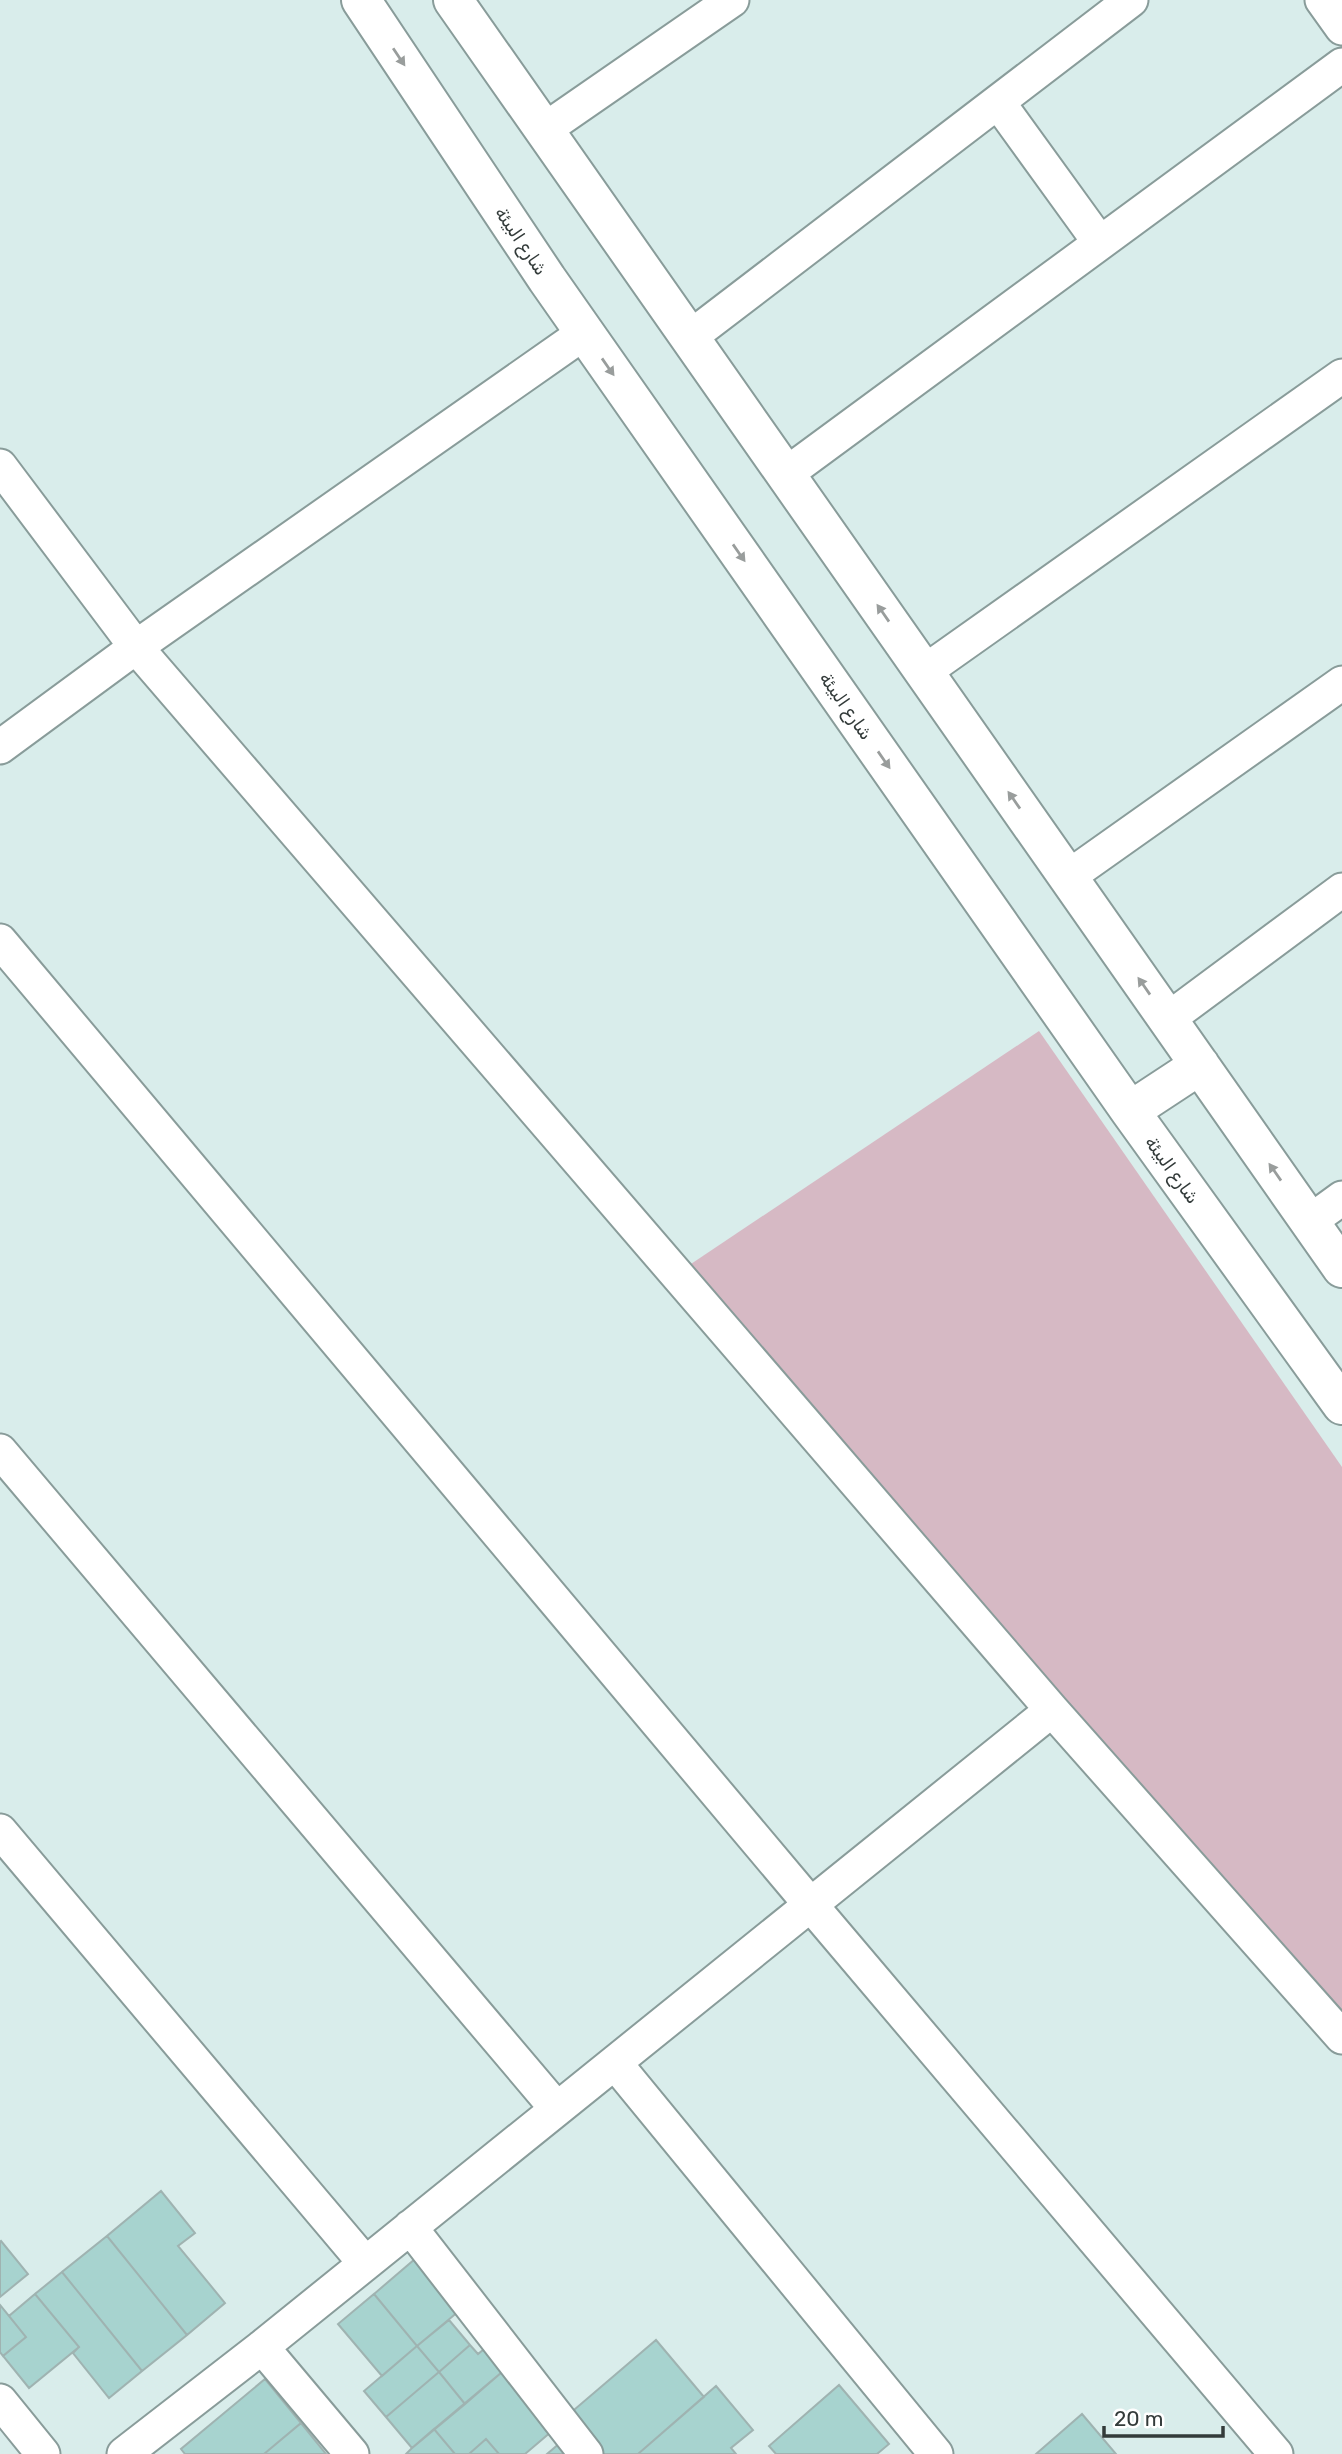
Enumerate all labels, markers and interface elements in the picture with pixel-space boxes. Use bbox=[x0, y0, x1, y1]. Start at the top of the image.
one-way arrow bbox=[392, 47, 405, 67]
street label: شارع البيئة bbox=[489, 203, 552, 280]
one-way arrow bbox=[601, 358, 615, 376]
one-way arrow bbox=[732, 544, 746, 562]
one-way arrow bbox=[877, 604, 890, 623]
street label: شارع البيئة bbox=[814, 668, 877, 745]
one-way arrow bbox=[876, 751, 890, 769]
one-way arrow bbox=[1007, 791, 1021, 809]
one-way arrow bbox=[1137, 977, 1151, 995]
street label: شارع البيئة bbox=[1139, 1132, 1204, 1208]
one-way arrow bbox=[1268, 1163, 1282, 1181]
scale bar bbox=[1104, 2394, 1223, 2438]
text: 20 m bbox=[1114, 2406, 1163, 2431]

